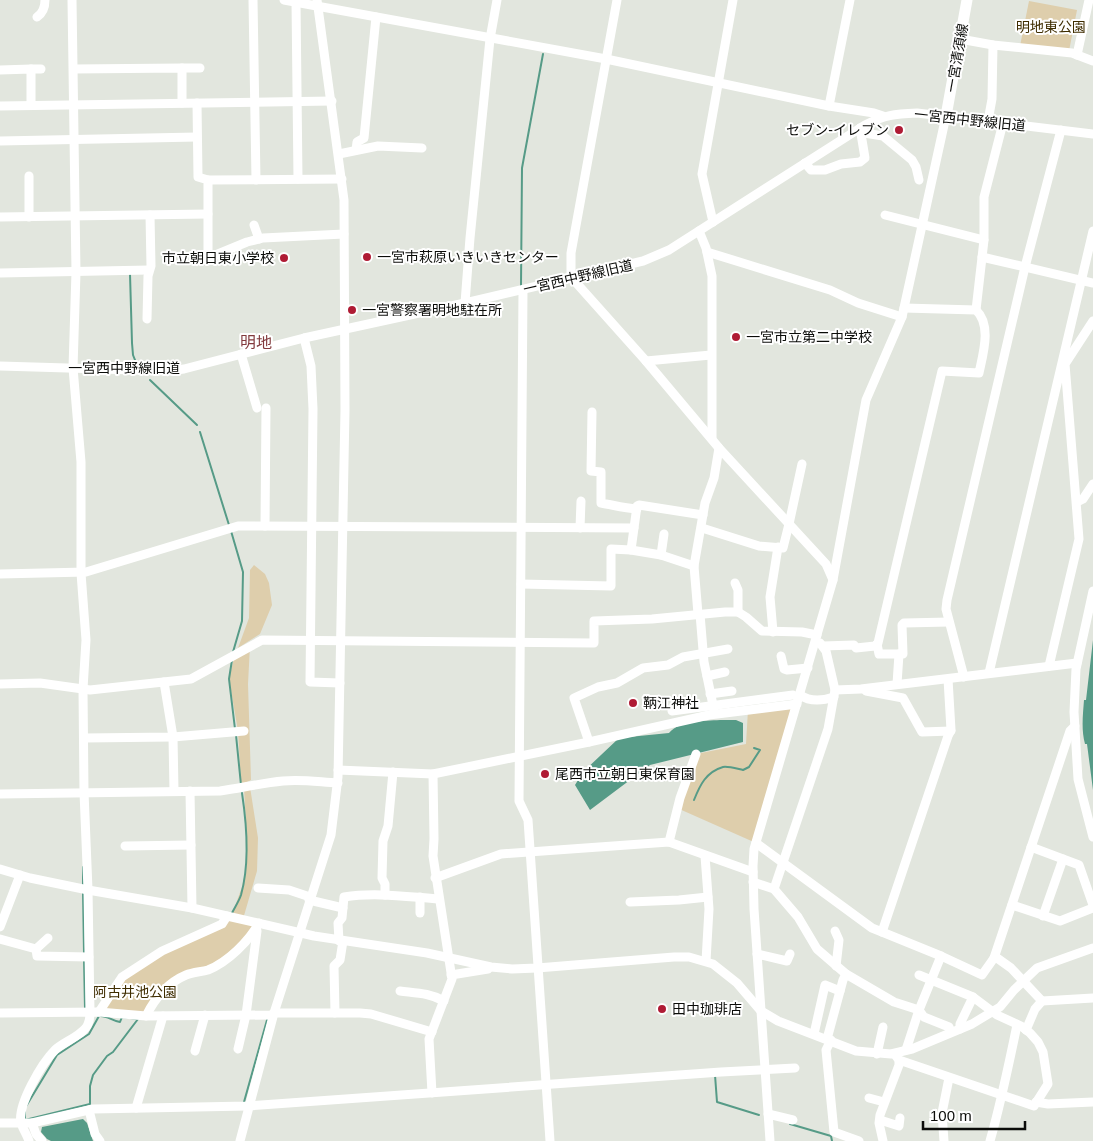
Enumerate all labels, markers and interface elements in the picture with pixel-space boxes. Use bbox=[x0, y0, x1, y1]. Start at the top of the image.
park label: 明地東公園 bbox=[1016, 19, 1086, 35]
street label: 一宮清須線 bbox=[943, 22, 971, 94]
street label: 一宮西中野線旧道 bbox=[913, 106, 1027, 134]
place label: セブン-イレブン bbox=[786, 122, 889, 138]
marker: セブン-イレブン bbox=[893, 124, 905, 136]
place label: 一宮市萩原いきいきセンター bbox=[377, 249, 559, 265]
place label: 市立朝日東小学校 bbox=[162, 250, 274, 266]
marker: 一宮市萩原いきいきセンター bbox=[361, 251, 373, 263]
marker: 市立朝日東小学校 bbox=[278, 252, 290, 264]
street label: 一宮西中野線旧道 bbox=[522, 257, 634, 297]
place label: 一宮警察署明地駐在所 bbox=[362, 302, 502, 318]
marker: 一宮警察署明地駐在所 bbox=[346, 304, 358, 316]
place label: 一宮市立第二中学校 bbox=[746, 329, 872, 345]
marker: 一宮市立第二中学校 bbox=[730, 331, 742, 343]
district label: 明地 bbox=[240, 334, 272, 351]
street label: 一宮西中野線旧道 bbox=[68, 360, 180, 376]
place label: 鞆江神社 bbox=[643, 695, 699, 711]
marker: 鞆江神社 bbox=[627, 697, 639, 709]
place label: 尾西市立朝日東保育園 bbox=[555, 766, 695, 782]
marker: 尾西市立朝日東保育園 bbox=[539, 768, 551, 780]
park label: 阿古井池公園 bbox=[93, 984, 177, 1000]
place label: 田中珈琲店 bbox=[672, 1001, 742, 1017]
marker: 田中珈琲店 bbox=[656, 1003, 668, 1015]
scale bar bbox=[923, 1098, 1026, 1130]
text: 100 m bbox=[930, 1107, 972, 1124]

